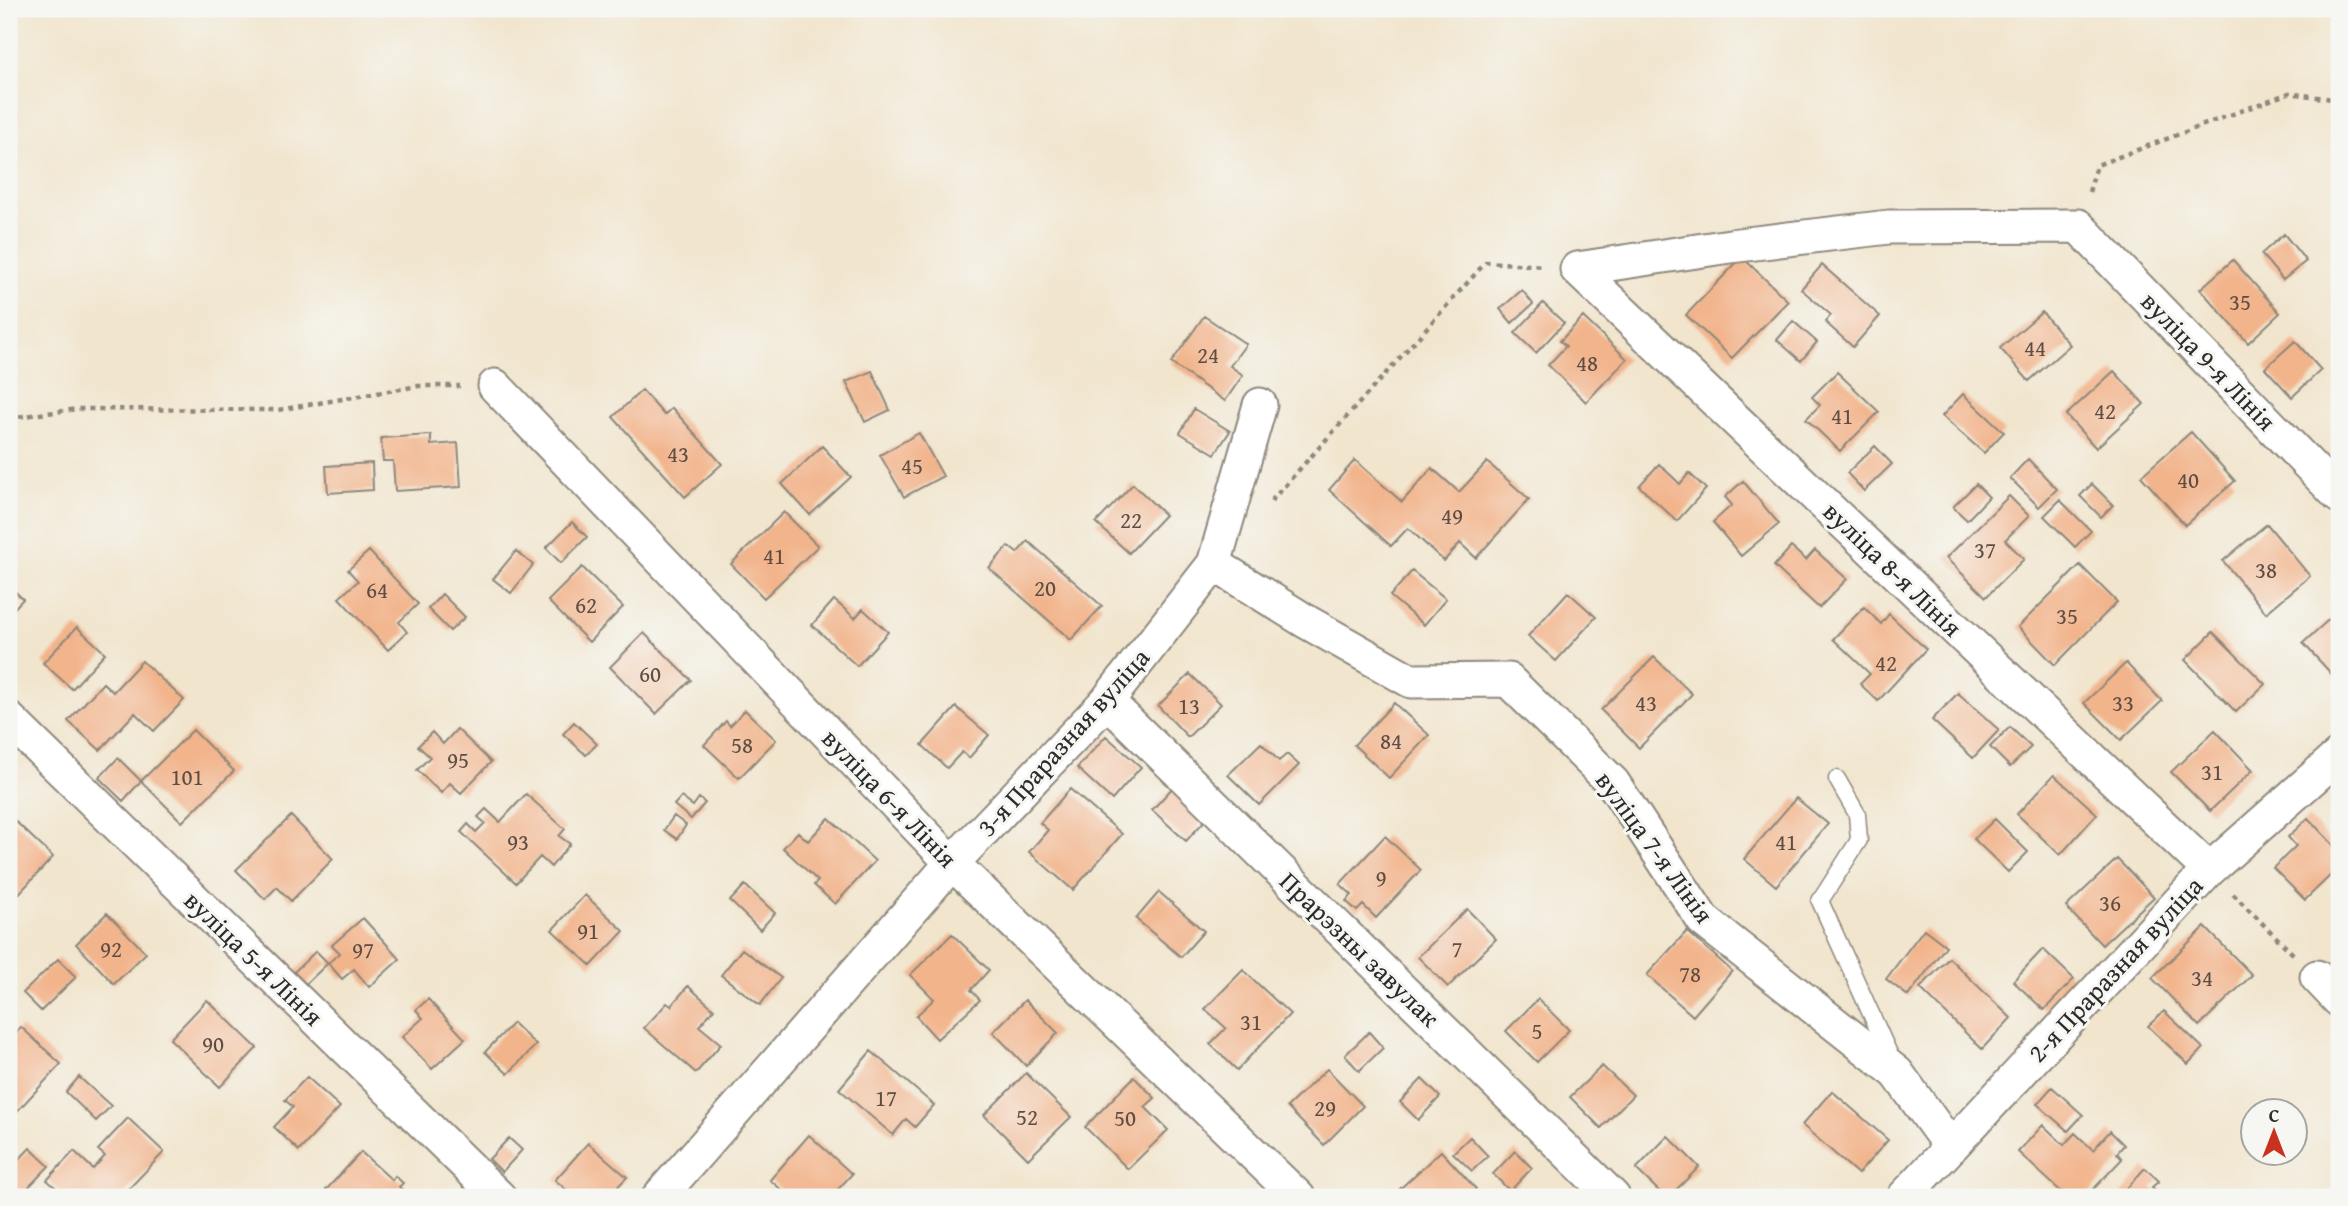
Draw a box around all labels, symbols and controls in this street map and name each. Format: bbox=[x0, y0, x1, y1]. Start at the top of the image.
street label: вуліца 9-я Лінія bbox=[2132, 283, 2286, 439]
house number: 35 bbox=[2229, 285, 2251, 318]
house number: 44 bbox=[2024, 331, 2046, 364]
house number: 24 bbox=[1197, 338, 1219, 371]
house number: 48 bbox=[1576, 346, 1598, 379]
house number: 42 bbox=[2094, 394, 2116, 427]
house number: 41 bbox=[1831, 399, 1853, 432]
house number: 43 bbox=[667, 437, 689, 470]
house number: 45 bbox=[901, 449, 923, 482]
house number: 40 bbox=[2177, 463, 2199, 496]
street label: вуліца 8-я Лінія bbox=[1815, 492, 1971, 646]
house number: 49 bbox=[1441, 499, 1463, 532]
house number: 22 bbox=[1120, 503, 1142, 536]
house number: 37 bbox=[1974, 533, 1996, 566]
house number: 41 bbox=[763, 539, 785, 572]
house number: 38 bbox=[2255, 553, 2277, 586]
house number: 20 bbox=[1034, 571, 1056, 604]
house number: 64 bbox=[366, 573, 388, 606]
house number: 62 bbox=[575, 588, 597, 621]
house number: 35 bbox=[2056, 599, 2078, 632]
street label: 3-я Праразная вуліца bbox=[967, 638, 1159, 845]
house number: 42 bbox=[1875, 646, 1897, 679]
house number: 60 bbox=[639, 657, 661, 690]
house number: 43 bbox=[1635, 686, 1657, 719]
house number: 33 bbox=[2112, 686, 2134, 719]
house number: 13 bbox=[1178, 689, 1200, 722]
street label: вуліца 6-я Лінія bbox=[813, 720, 967, 876]
house number: 84 bbox=[1380, 724, 1402, 757]
house number: 58 bbox=[731, 728, 753, 761]
house number: 95 bbox=[447, 743, 469, 776]
house number: 31 bbox=[2201, 755, 2223, 788]
house number: 101 bbox=[170, 760, 204, 793]
street label: вуліца 7-я Лінія bbox=[1586, 763, 1724, 931]
house number: 93 bbox=[507, 825, 529, 858]
house number: 41 bbox=[1775, 825, 1797, 858]
house number: 9 bbox=[1375, 861, 1387, 894]
street label: Прарэзны завулак bbox=[1271, 862, 1449, 1036]
street label: 2-я Праразная вуліца bbox=[2018, 867, 2212, 1071]
street label: вуліца 5-я Лінія bbox=[176, 881, 332, 1035]
house number: 36 bbox=[2099, 886, 2121, 919]
house number: 91 bbox=[577, 914, 599, 947]
house number: 92 bbox=[100, 932, 122, 965]
house number: 7 bbox=[1451, 932, 1463, 965]
house number: 97 bbox=[352, 933, 374, 966]
house number: 78 bbox=[1679, 957, 1701, 990]
house number: 34 bbox=[2191, 961, 2213, 994]
house number: 31 bbox=[1240, 1005, 1262, 1038]
house number: 5 bbox=[1531, 1014, 1543, 1047]
house number: 90 bbox=[202, 1027, 224, 1060]
house number: 17 bbox=[875, 1081, 897, 1114]
house number: 29 bbox=[1314, 1091, 1336, 1124]
north arrow bbox=[2240, 1098, 2310, 1168]
house number: 52 bbox=[1016, 1100, 1038, 1133]
house number: 50 bbox=[1114, 1101, 1136, 1134]
text: С bbox=[2269, 1101, 2280, 1129]

